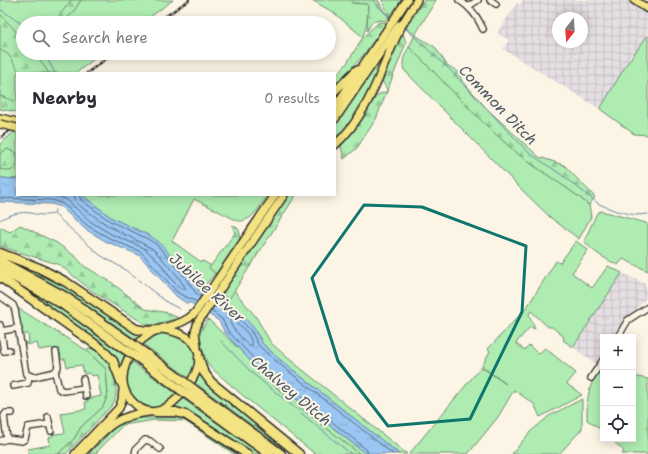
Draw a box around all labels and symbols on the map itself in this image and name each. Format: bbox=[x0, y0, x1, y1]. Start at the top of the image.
north arrow bbox=[552, 12, 588, 48]
water label: Common Ditch bbox=[454, 60, 542, 150]
water label: Jubilee River bbox=[165, 249, 250, 328]
water label: Chalvey Ditch bbox=[246, 351, 336, 431]

